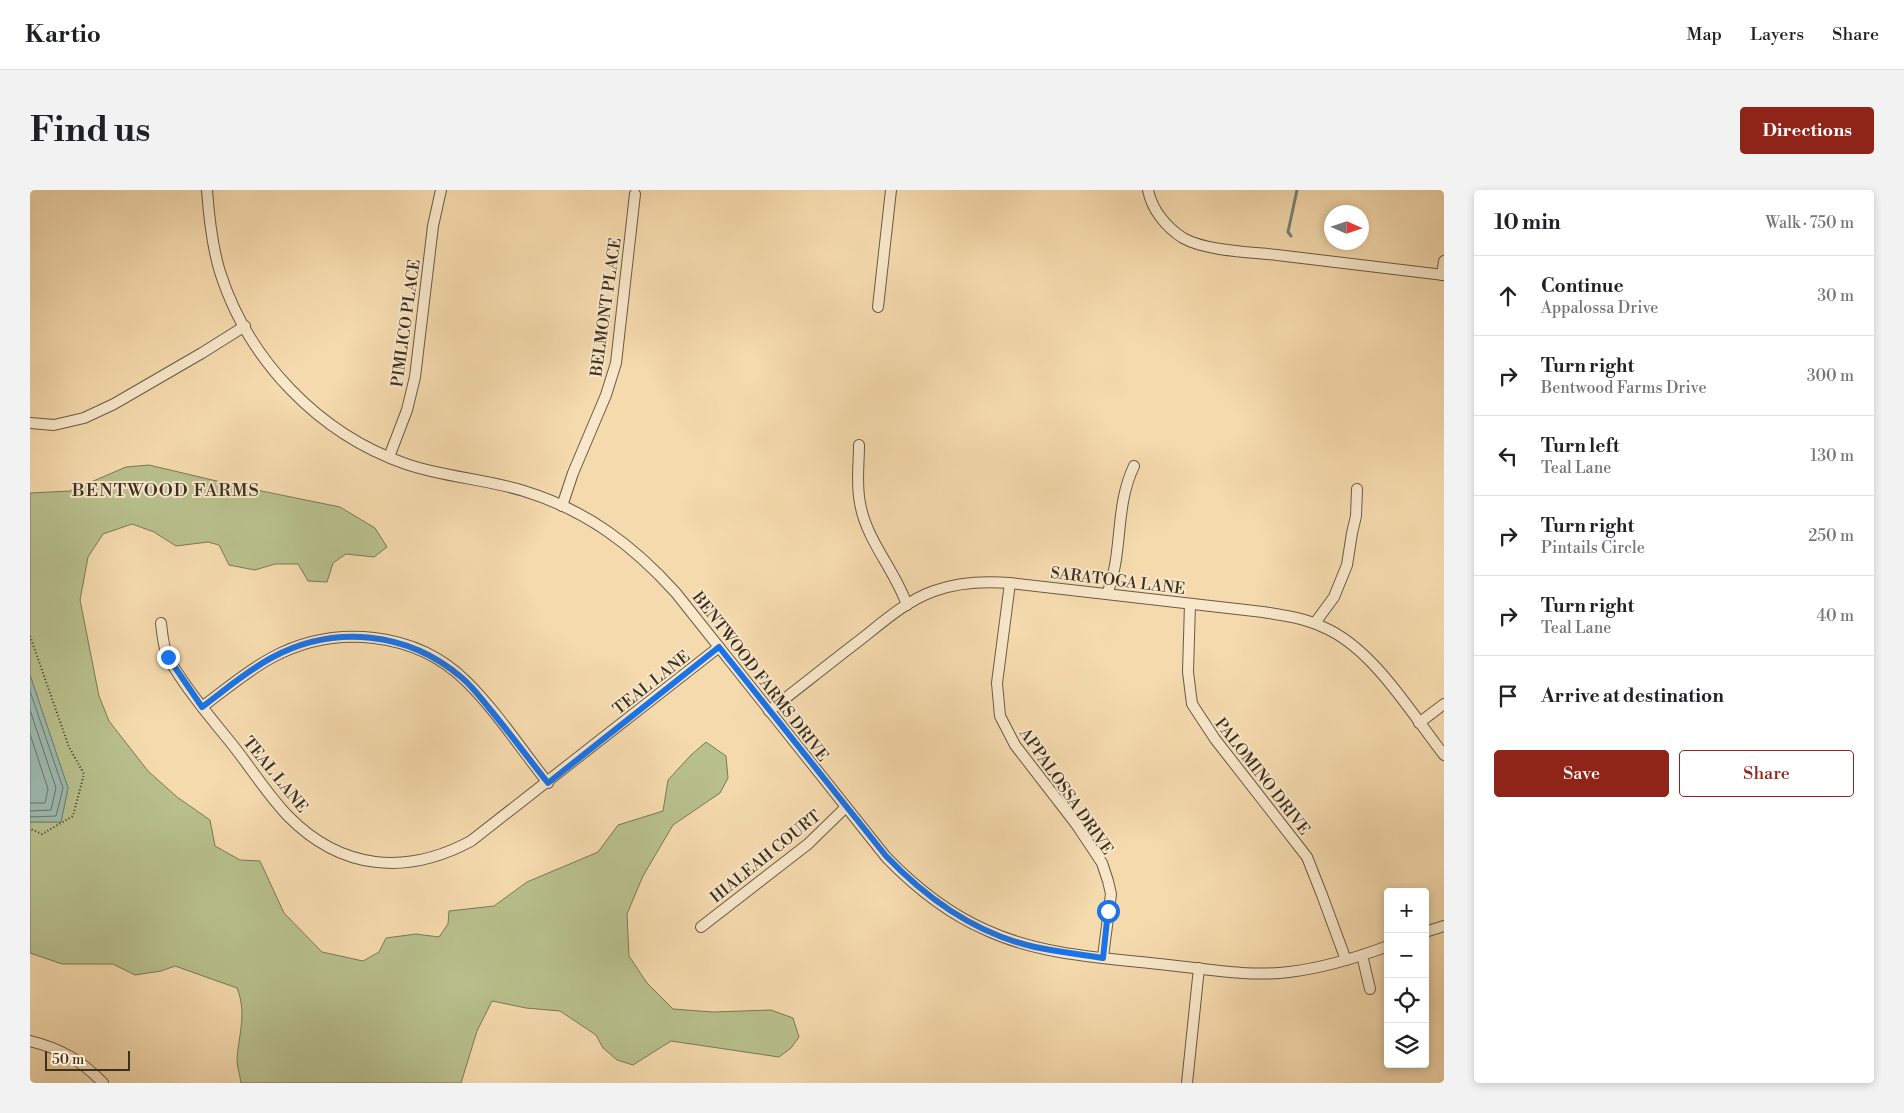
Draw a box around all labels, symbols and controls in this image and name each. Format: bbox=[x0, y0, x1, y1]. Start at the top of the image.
text: Kartio bbox=[25, 20, 101, 50]
text: Map bbox=[1687, 23, 1722, 46]
text: Layers bbox=[1750, 23, 1804, 46]
text: Share bbox=[1832, 23, 1879, 46]
button: Directions bbox=[1740, 107, 1874, 154]
text: Find us bbox=[30, 109, 150, 152]
north arrow bbox=[1324, 205, 1369, 250]
text: 10 min bbox=[1494, 210, 1561, 236]
text: Walk · 750 m bbox=[1766, 213, 1854, 233]
street label: BELMONT PLACE bbox=[586, 236, 626, 379]
street label: PIMLICO PLACE bbox=[387, 258, 425, 388]
text: Continue bbox=[1541, 274, 1624, 298]
icon: ahead bbox=[1494, 282, 1522, 310]
text: 30 m bbox=[1817, 286, 1854, 306]
text: Appalossa Drive bbox=[1541, 298, 1658, 318]
text: Turn right bbox=[1541, 354, 1634, 378]
icon: right bbox=[1494, 362, 1522, 390]
text: 300 m bbox=[1807, 366, 1854, 386]
text: Bentwood Farms Drive bbox=[1541, 378, 1707, 398]
text: Turn left bbox=[1541, 434, 1620, 458]
icon: left bbox=[1494, 442, 1522, 470]
text: 130 m bbox=[1810, 446, 1854, 466]
text: Teal Lane bbox=[1541, 458, 1611, 478]
district label: BENTWOOD FARMS bbox=[71, 479, 260, 502]
text: Turn right bbox=[1541, 514, 1634, 538]
icon: right bbox=[1494, 522, 1522, 550]
text: 250 m bbox=[1808, 526, 1854, 546]
text: Pintails Circle bbox=[1541, 538, 1645, 558]
street label: SARATOGA LANE bbox=[1049, 563, 1186, 599]
street label: BENTWOOD FARMS DRIVE bbox=[687, 587, 833, 765]
text: Turn right bbox=[1541, 594, 1634, 618]
icon: right bbox=[1494, 602, 1522, 630]
text: 40 m bbox=[1817, 606, 1854, 626]
text: Teal Lane bbox=[1541, 618, 1611, 638]
route end bbox=[157, 646, 180, 669]
street label: TEAL LANE bbox=[609, 646, 694, 719]
icon: arrive bbox=[1494, 682, 1522, 710]
text: Arrive at destination bbox=[1541, 684, 1724, 708]
street label: PALOMINO DRIVE bbox=[1210, 714, 1314, 839]
street label: APPALOSSA DRIVE bbox=[1014, 724, 1117, 859]
street label: TEAL LANE bbox=[238, 732, 312, 817]
button: Save bbox=[1494, 750, 1669, 797]
button: Share bbox=[1679, 750, 1854, 797]
street label: HIALEAH COURT bbox=[706, 806, 825, 907]
map controls bbox=[1384, 888, 1429, 1068]
button: + bbox=[1384, 888, 1429, 933]
route start bbox=[1097, 900, 1120, 923]
button: − bbox=[1384, 933, 1429, 978]
button: locate bbox=[1384, 978, 1429, 1023]
button: layers bbox=[1384, 1023, 1429, 1068]
scale bar bbox=[45, 1048, 130, 1071]
text: 50 m bbox=[52, 1051, 84, 1069]

